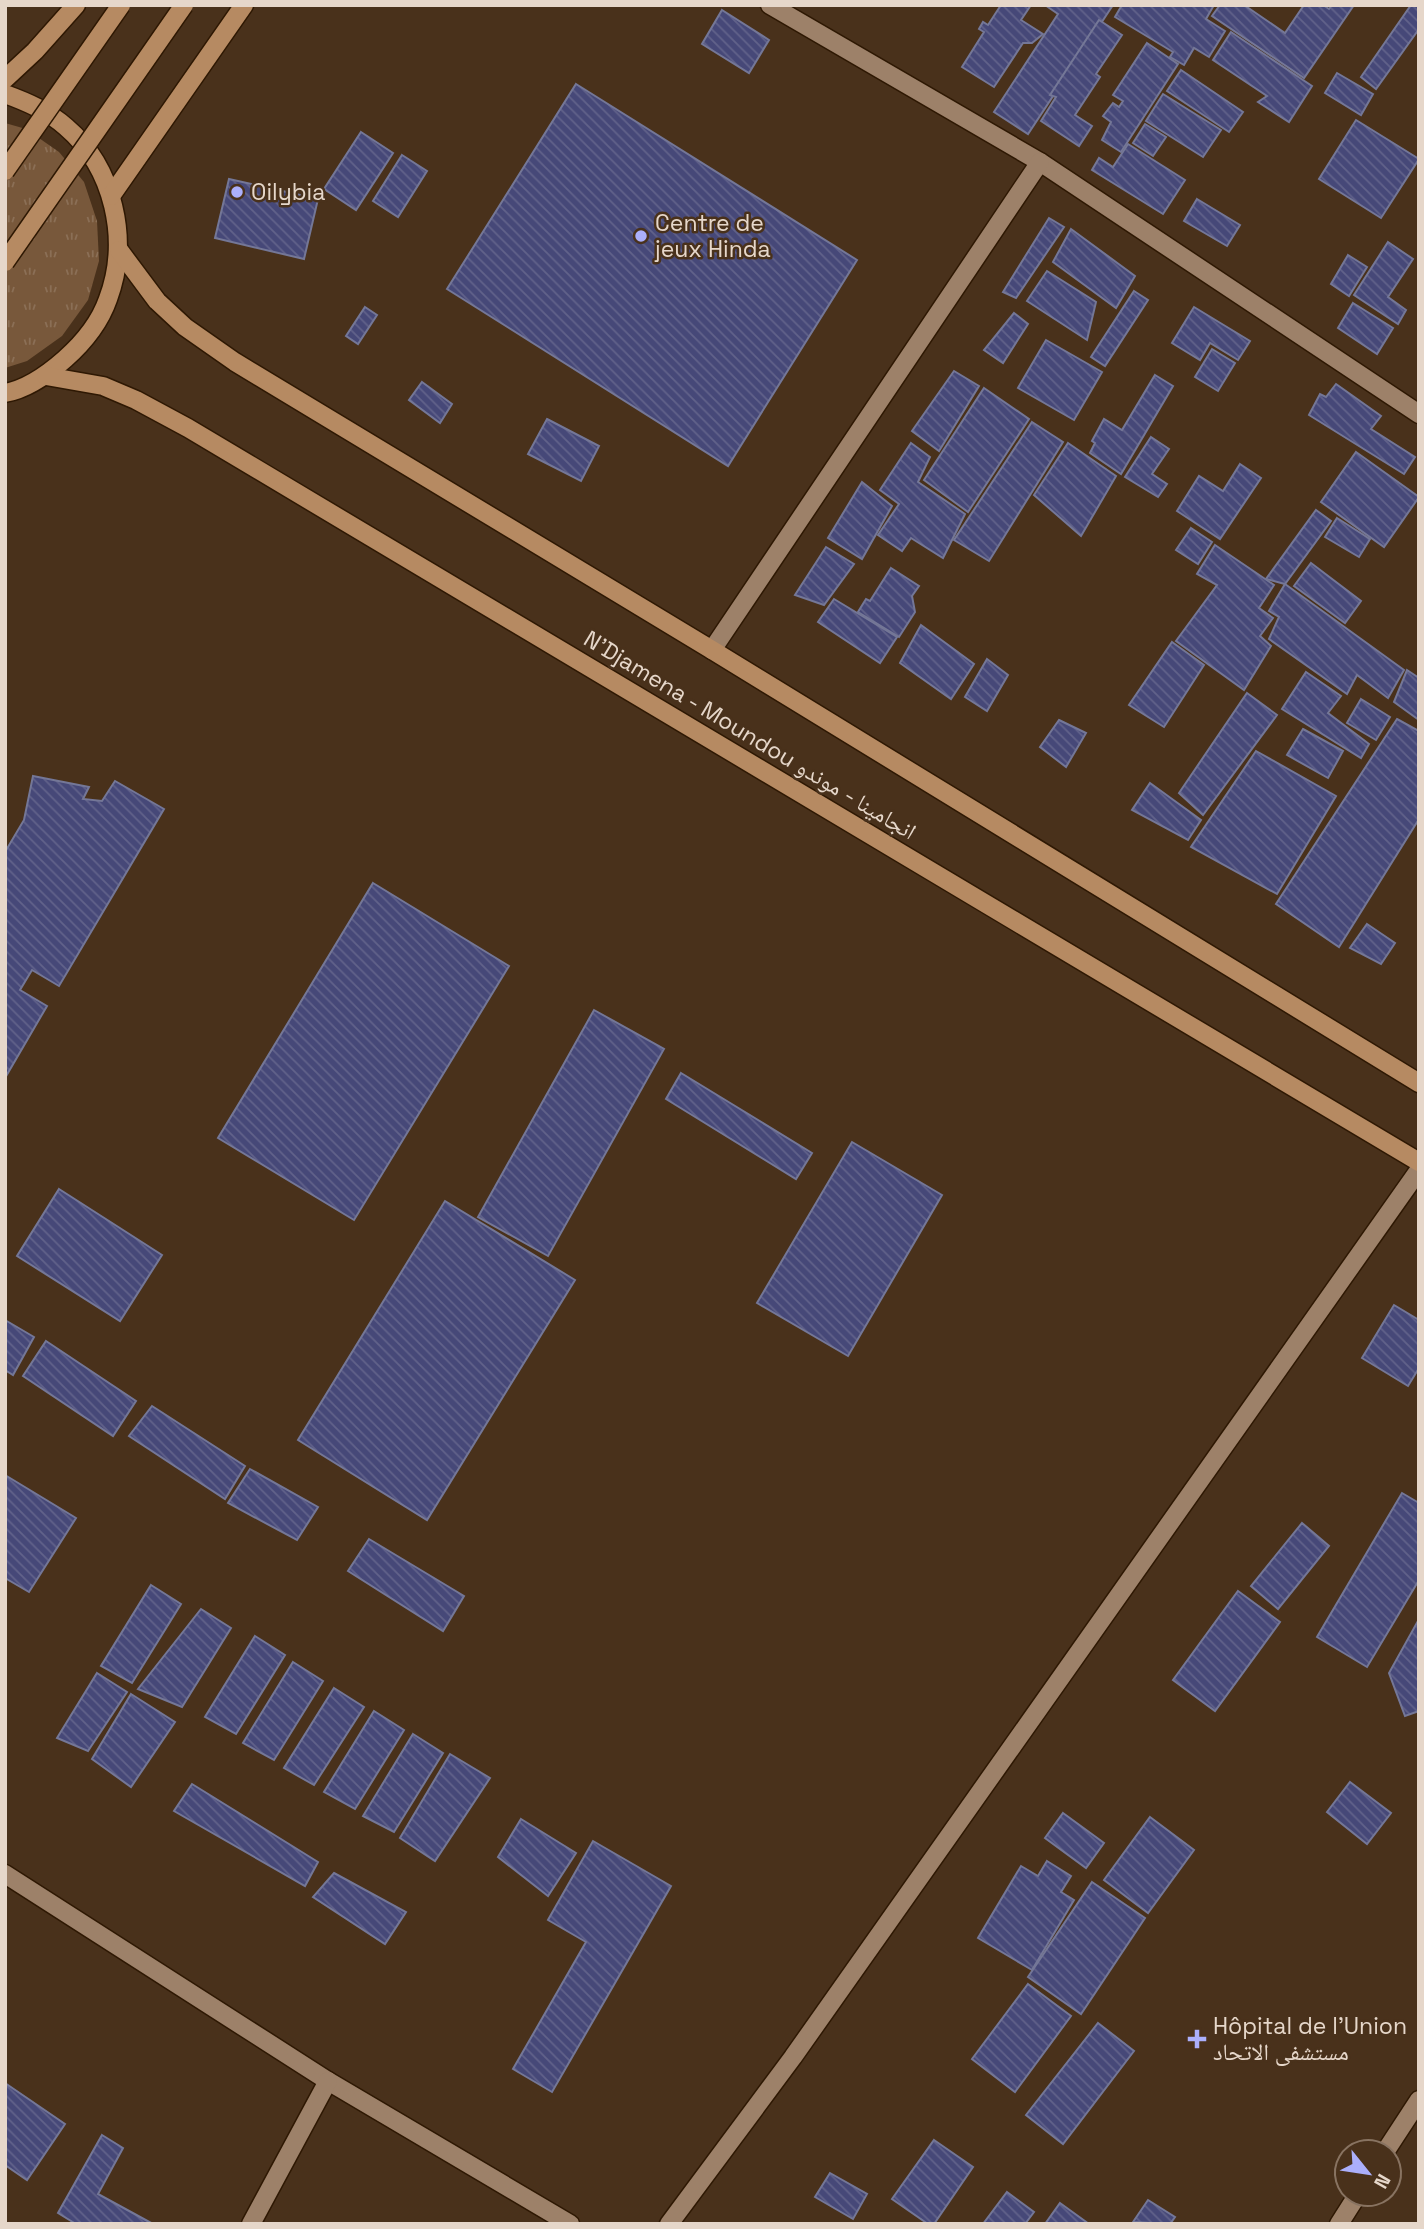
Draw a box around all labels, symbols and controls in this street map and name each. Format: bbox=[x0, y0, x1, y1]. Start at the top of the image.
place label: Oilybia bbox=[251, 177, 325, 207]
marker: Oilybia bbox=[229, 184, 245, 200]
place label: Centre de jeux Hinda bbox=[654, 208, 771, 264]
marker: Centre de jeux Hinda bbox=[633, 228, 649, 244]
street label: N'Djamena - Moundou انجامينا - موندو bbox=[578, 624, 922, 846]
place label: Hôpital de l'Union مستشفى الاتحاد bbox=[1213, 2011, 1407, 2067]
marker: Hôpital de l'Union مستشفى الاتحاد bbox=[1187, 2029, 1207, 2049]
north arrow bbox=[1333, 2138, 1403, 2208]
text: N bbox=[1368, 2169, 1396, 2193]

